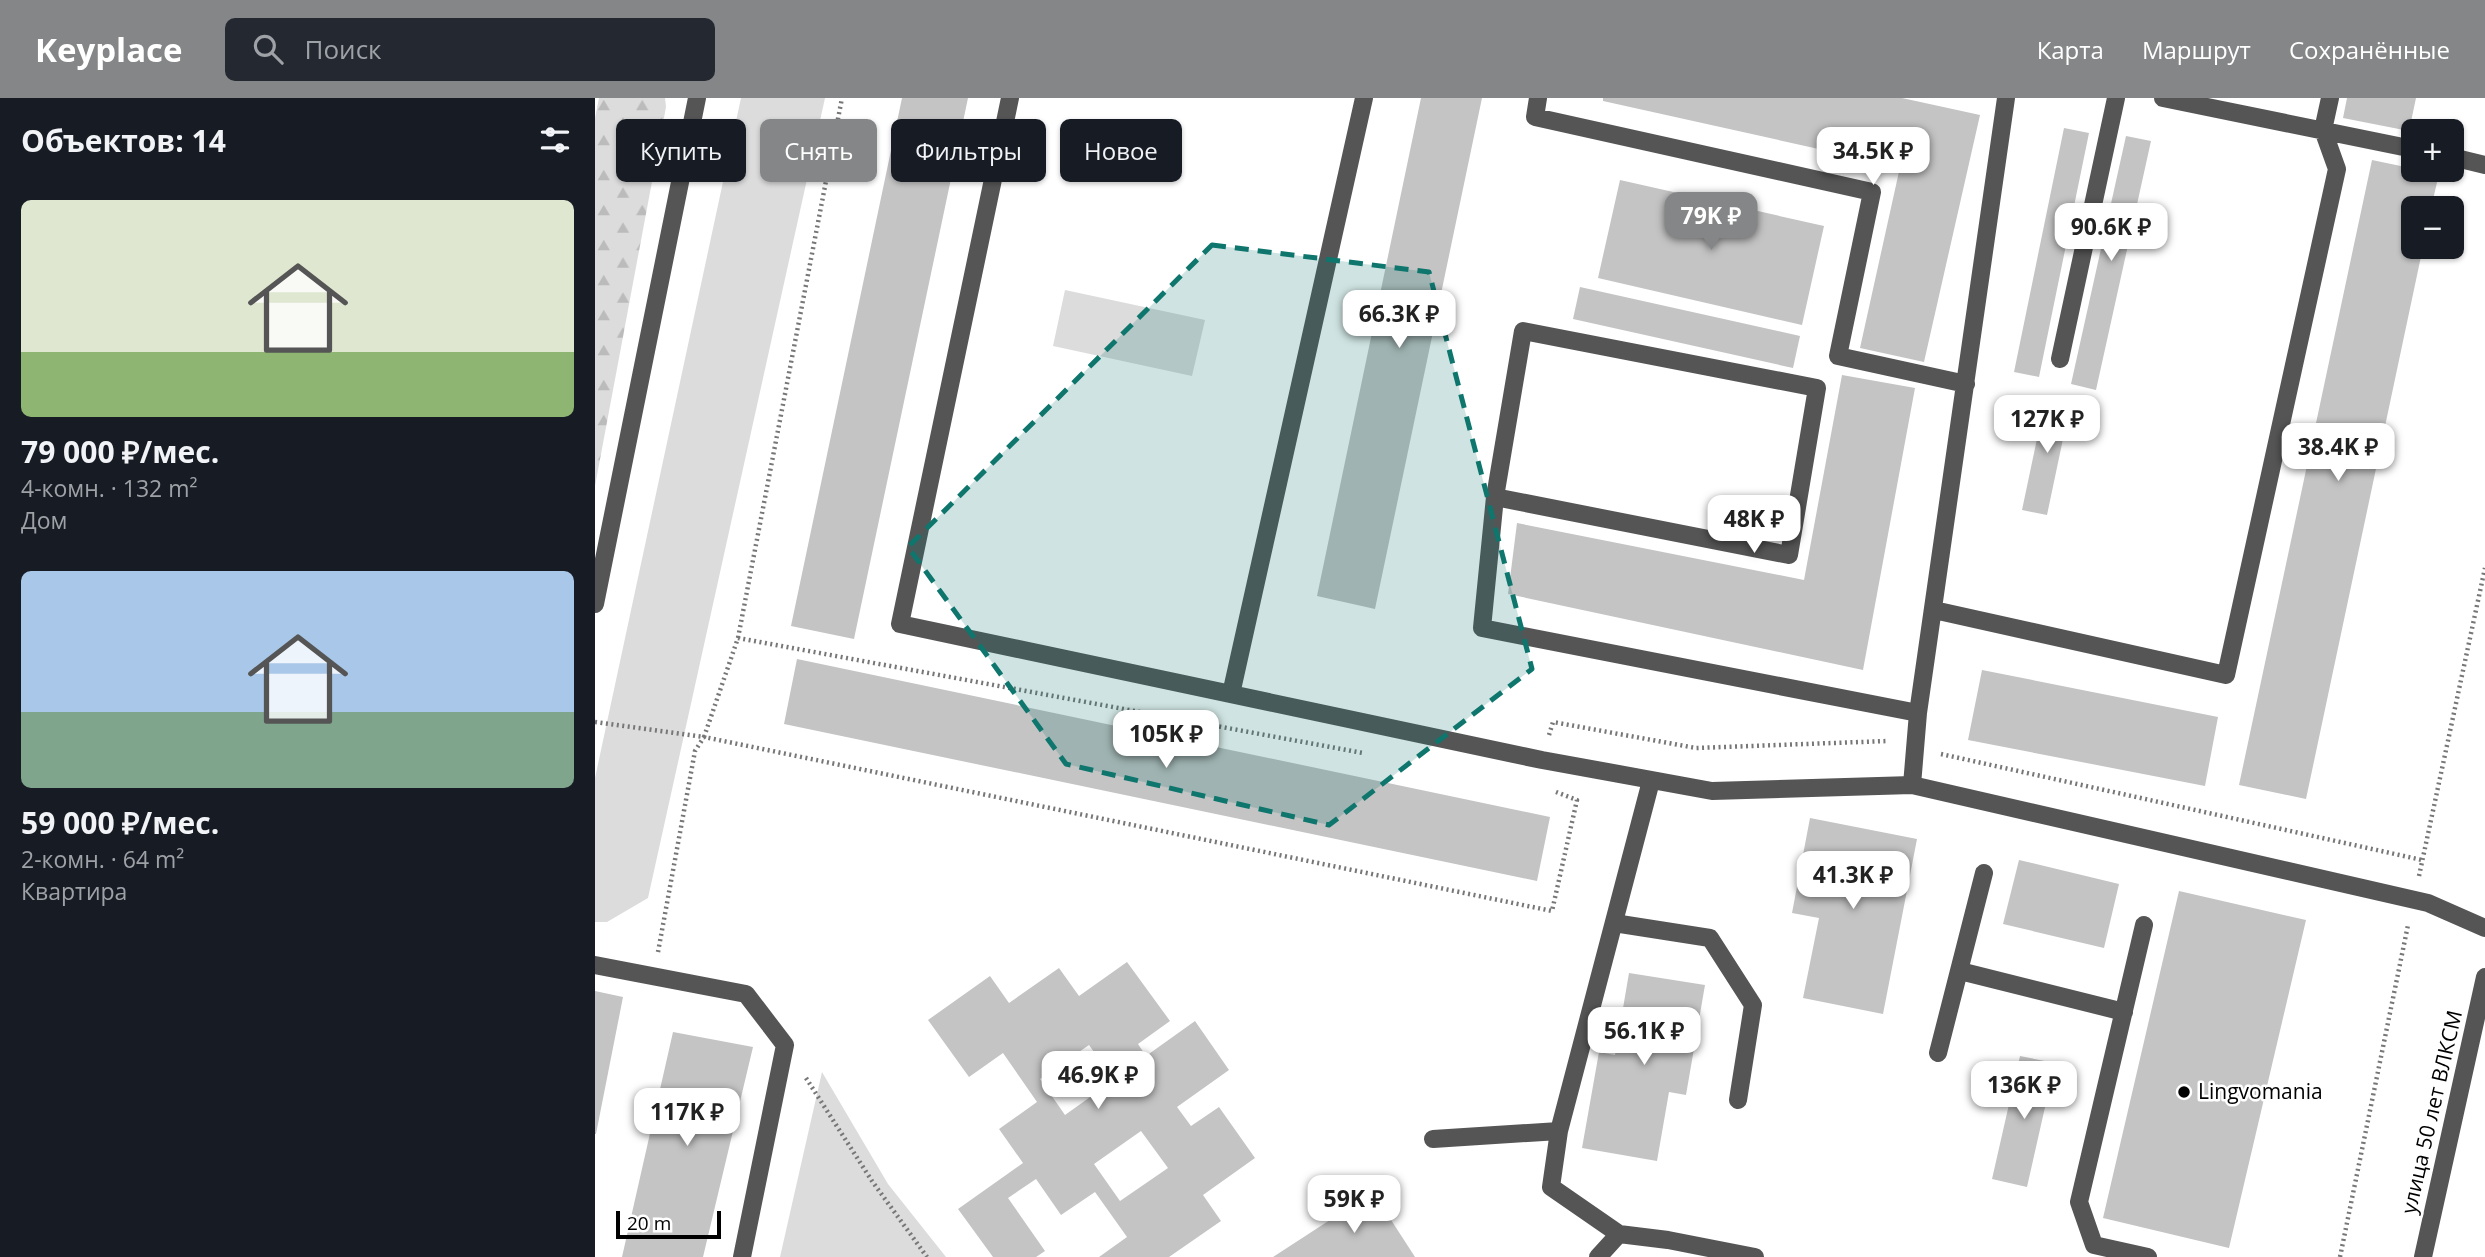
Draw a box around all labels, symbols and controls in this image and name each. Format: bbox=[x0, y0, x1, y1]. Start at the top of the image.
search box bbox=[225, 18, 715, 81]
text: Keyplace bbox=[35, 27, 183, 72]
icon: search bbox=[249, 30, 287, 68]
text: Поиск bbox=[305, 31, 382, 67]
text: Карта bbox=[2037, 33, 2104, 66]
text: Маршрут bbox=[2142, 33, 2251, 66]
text: Сохранённые bbox=[2289, 33, 2450, 66]
chip: Купить bbox=[616, 119, 746, 182]
chip: Снять bbox=[760, 119, 877, 182]
chip: Фильтры bbox=[891, 119, 1046, 182]
chip: Новое bbox=[1060, 119, 1182, 182]
map controls bbox=[2401, 119, 2464, 259]
button: + bbox=[2401, 119, 2464, 182]
text: Объектов: 14 bbox=[21, 120, 226, 161]
icon: filters bbox=[536, 121, 574, 159]
pin: 34.5K ₽ bbox=[1808, 127, 1938, 187]
text: 34.5K ₽ bbox=[1833, 134, 1913, 166]
pin: 79K ₽ bbox=[1662, 192, 1760, 252]
button: − bbox=[2401, 196, 2464, 259]
text: 79K ₽ bbox=[1681, 199, 1741, 231]
pin: 90.6K ₽ bbox=[2046, 204, 2176, 263]
text: 90.6K ₽ bbox=[2071, 210, 2151, 242]
icon: home bbox=[235, 245, 361, 371]
pin: 66.3K ₽ bbox=[1334, 290, 1464, 350]
text: 66.3K ₽ bbox=[1359, 297, 1439, 329]
pin: 127K ₽ bbox=[1990, 396, 2104, 455]
text: 127K ₽ bbox=[2010, 402, 2084, 434]
pin: 38.4K ₽ bbox=[2273, 424, 2403, 483]
text: 38.4K ₽ bbox=[2298, 430, 2378, 462]
text: 79 000 ₽/мес. bbox=[21, 431, 219, 472]
text: 4-комн. · 132 m² bbox=[21, 472, 197, 504]
pin: 48K ₽ bbox=[1705, 496, 1803, 555]
text: 48K ₽ bbox=[1724, 502, 1784, 534]
text: Дом bbox=[21, 504, 67, 536]
icon: home bbox=[235, 616, 361, 742]
pin: 105K ₽ bbox=[1109, 710, 1223, 770]
text: 105K ₽ bbox=[1129, 717, 1203, 749]
text: 59 000 ₽/мес. bbox=[21, 802, 219, 843]
text: 2-комн. · 64 m² bbox=[21, 843, 184, 875]
pin: 41.3K ₽ bbox=[1788, 852, 1918, 911]
text: 41.3K ₽ bbox=[1813, 858, 1893, 890]
text: Квартира bbox=[21, 875, 127, 907]
pin: 56.1K ₽ bbox=[1579, 1007, 1709, 1067]
street label: улица 50 лет ВЛКСМ bbox=[2394, 1007, 2468, 1216]
text: 56.1K ₽ bbox=[1604, 1014, 1684, 1046]
pin: 46.9K ₽ bbox=[1033, 1052, 1163, 1111]
text: 46.9K ₽ bbox=[1058, 1058, 1138, 1090]
pin: 136K ₽ bbox=[1967, 1062, 2081, 1121]
text: 136K ₽ bbox=[1987, 1068, 2061, 1100]
place label: Lingvomania bbox=[2198, 1077, 2323, 1105]
marker: Lingvomania bbox=[2176, 1084, 2192, 1100]
pin: 117K ₽ bbox=[630, 1088, 744, 1148]
text: 117K ₽ bbox=[650, 1095, 724, 1127]
pin: 59K ₽ bbox=[1305, 1176, 1403, 1235]
text: 59K ₽ bbox=[1324, 1182, 1384, 1214]
scale bar bbox=[616, 1208, 721, 1240]
text: 20 m bbox=[627, 1210, 671, 1236]

